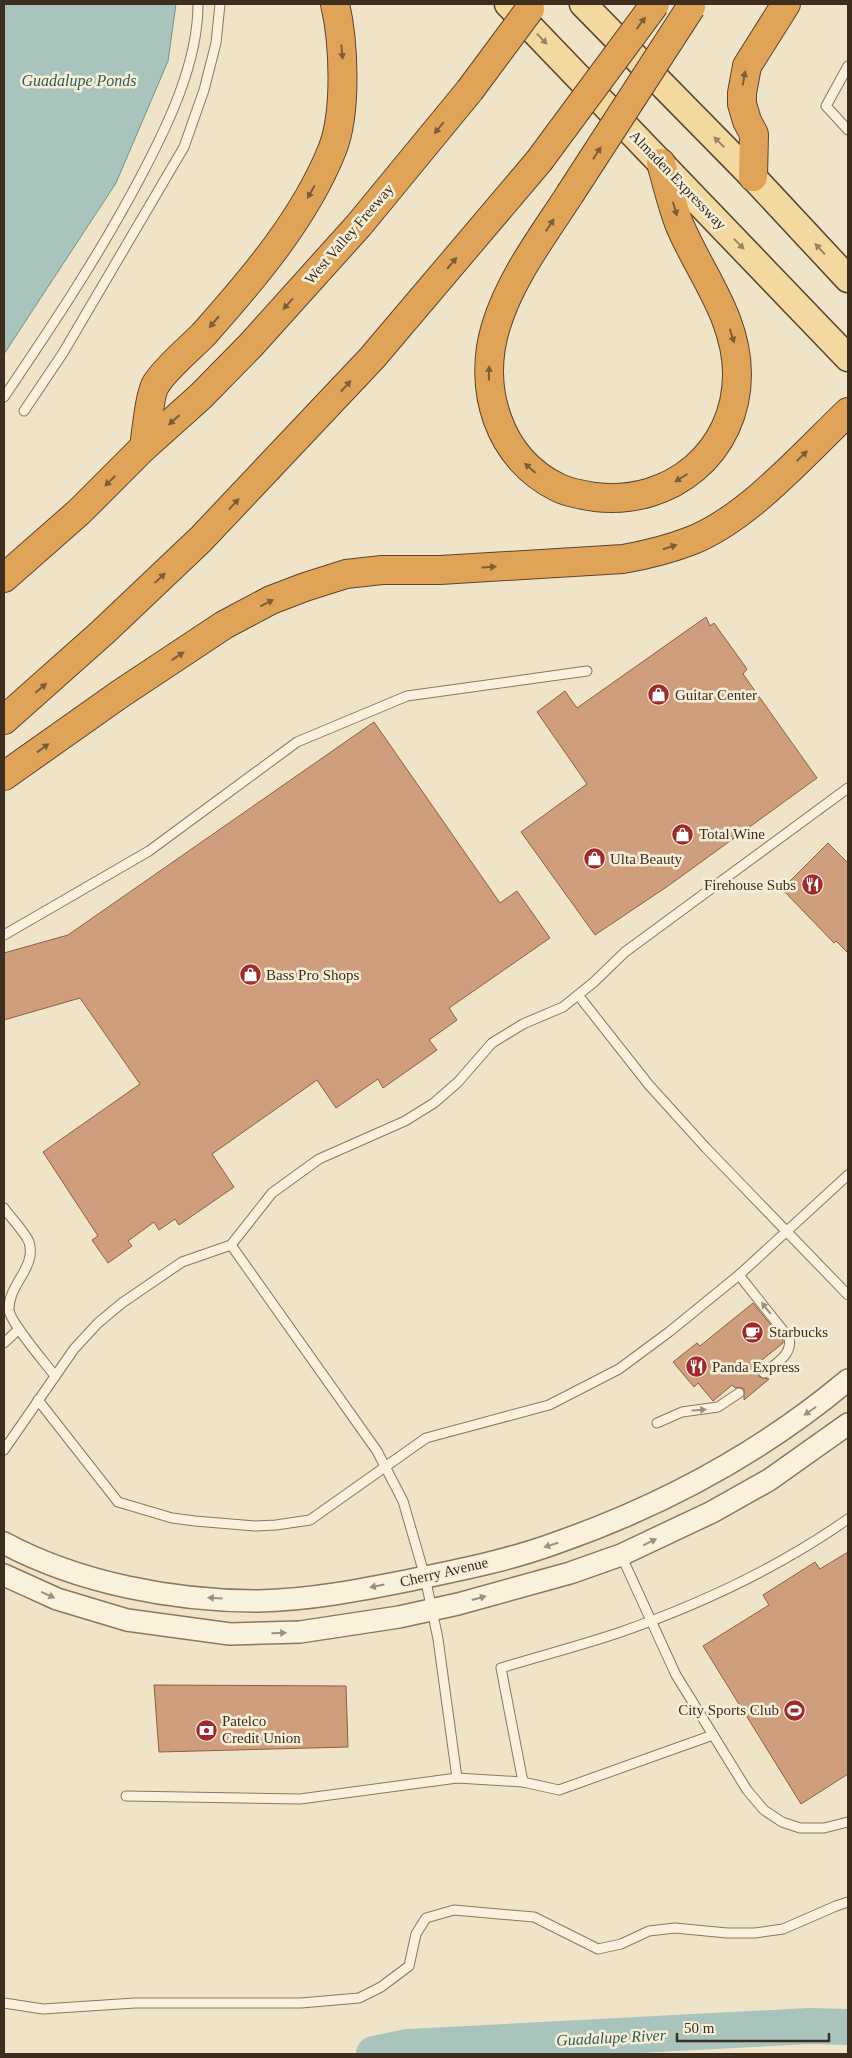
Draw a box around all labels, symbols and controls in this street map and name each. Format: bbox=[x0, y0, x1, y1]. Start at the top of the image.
one-way arrow bbox=[636, 16, 646, 30]
one-way arrow bbox=[536, 33, 548, 45]
one-way arrow bbox=[338, 44, 346, 60]
one-way arrow bbox=[741, 70, 749, 86]
water label: Guadalupe Ponds bbox=[21, 72, 137, 90]
one-way arrow bbox=[434, 121, 445, 134]
street label: Almaden Expressway bbox=[627, 127, 730, 233]
one-way arrow bbox=[713, 137, 725, 149]
one-way arrow bbox=[592, 146, 601, 160]
street label: West Valley Freeway bbox=[301, 181, 397, 287]
one-way arrow bbox=[307, 185, 315, 199]
one-way arrow bbox=[671, 202, 679, 217]
one-way arrow bbox=[545, 219, 555, 232]
one-way arrow bbox=[733, 237, 745, 249]
one-way arrow bbox=[814, 243, 826, 255]
one-way arrow bbox=[447, 257, 458, 270]
one-way arrow bbox=[282, 298, 293, 311]
one-way arrow bbox=[208, 315, 219, 328]
one-way arrow bbox=[729, 329, 737, 344]
one-way arrow bbox=[486, 365, 494, 381]
one-way arrow bbox=[340, 380, 352, 392]
one-way arrow bbox=[168, 414, 180, 426]
one-way arrow bbox=[796, 450, 808, 462]
one-way arrow bbox=[524, 462, 537, 473]
one-way arrow bbox=[674, 473, 687, 483]
one-way arrow bbox=[104, 475, 116, 487]
one-way arrow bbox=[228, 498, 240, 510]
one-way arrow bbox=[663, 543, 678, 551]
one-way arrow bbox=[481, 563, 497, 571]
one-way arrow bbox=[154, 572, 166, 584]
one-way arrow bbox=[260, 599, 274, 607]
one-way arrow bbox=[171, 651, 184, 661]
one-way arrow bbox=[34, 683, 47, 694]
shop icon: Guitar Center bbox=[647, 683, 671, 707]
place label: Guitar Center bbox=[675, 687, 757, 703]
one-way arrow bbox=[36, 743, 50, 753]
shop icon: Total Wine bbox=[671, 822, 695, 846]
place label: Total Wine bbox=[699, 826, 765, 842]
shop icon: Ulta Beauty bbox=[582, 847, 606, 871]
place label: Ulta Beauty bbox=[610, 851, 683, 867]
restaurant icon: Firehouse Subs bbox=[800, 873, 824, 897]
place label: Firehouse Subs bbox=[704, 877, 796, 893]
shop icon: Bass Pro Shops bbox=[238, 963, 262, 987]
place label: Bass Pro Shops bbox=[266, 967, 360, 983]
one-way arrow bbox=[761, 1302, 772, 1315]
cafe icon: Starbucks bbox=[741, 1320, 765, 1344]
place label: Starbucks bbox=[769, 1324, 828, 1340]
restaurant icon: Panda Express bbox=[684, 1355, 708, 1379]
place label: Panda Express bbox=[712, 1359, 800, 1375]
one-way arrow bbox=[691, 1405, 707, 1413]
one-way arrow bbox=[803, 1406, 817, 1416]
one-way arrow bbox=[643, 1537, 657, 1545]
one-way arrow bbox=[544, 1541, 559, 1549]
street label: Cherry Avenue bbox=[398, 1554, 490, 1590]
one-way arrow bbox=[368, 1583, 384, 1591]
one-way arrow bbox=[41, 1591, 55, 1599]
one-way arrow bbox=[207, 1594, 223, 1602]
one-way arrow bbox=[472, 1594, 487, 1602]
one-way arrow bbox=[271, 1629, 287, 1637]
sports icon: City Sports Club bbox=[783, 1698, 807, 1722]
place label: City Sports Club bbox=[678, 1702, 779, 1718]
place label: Patelco Credit Union bbox=[222, 1713, 301, 1746]
bank icon: Patelco Credit Union bbox=[194, 1718, 218, 1742]
scale bar bbox=[677, 2010, 830, 2042]
text: 50 m bbox=[684, 2020, 715, 2036]
water label: Guadalupe River bbox=[556, 2026, 667, 2050]

